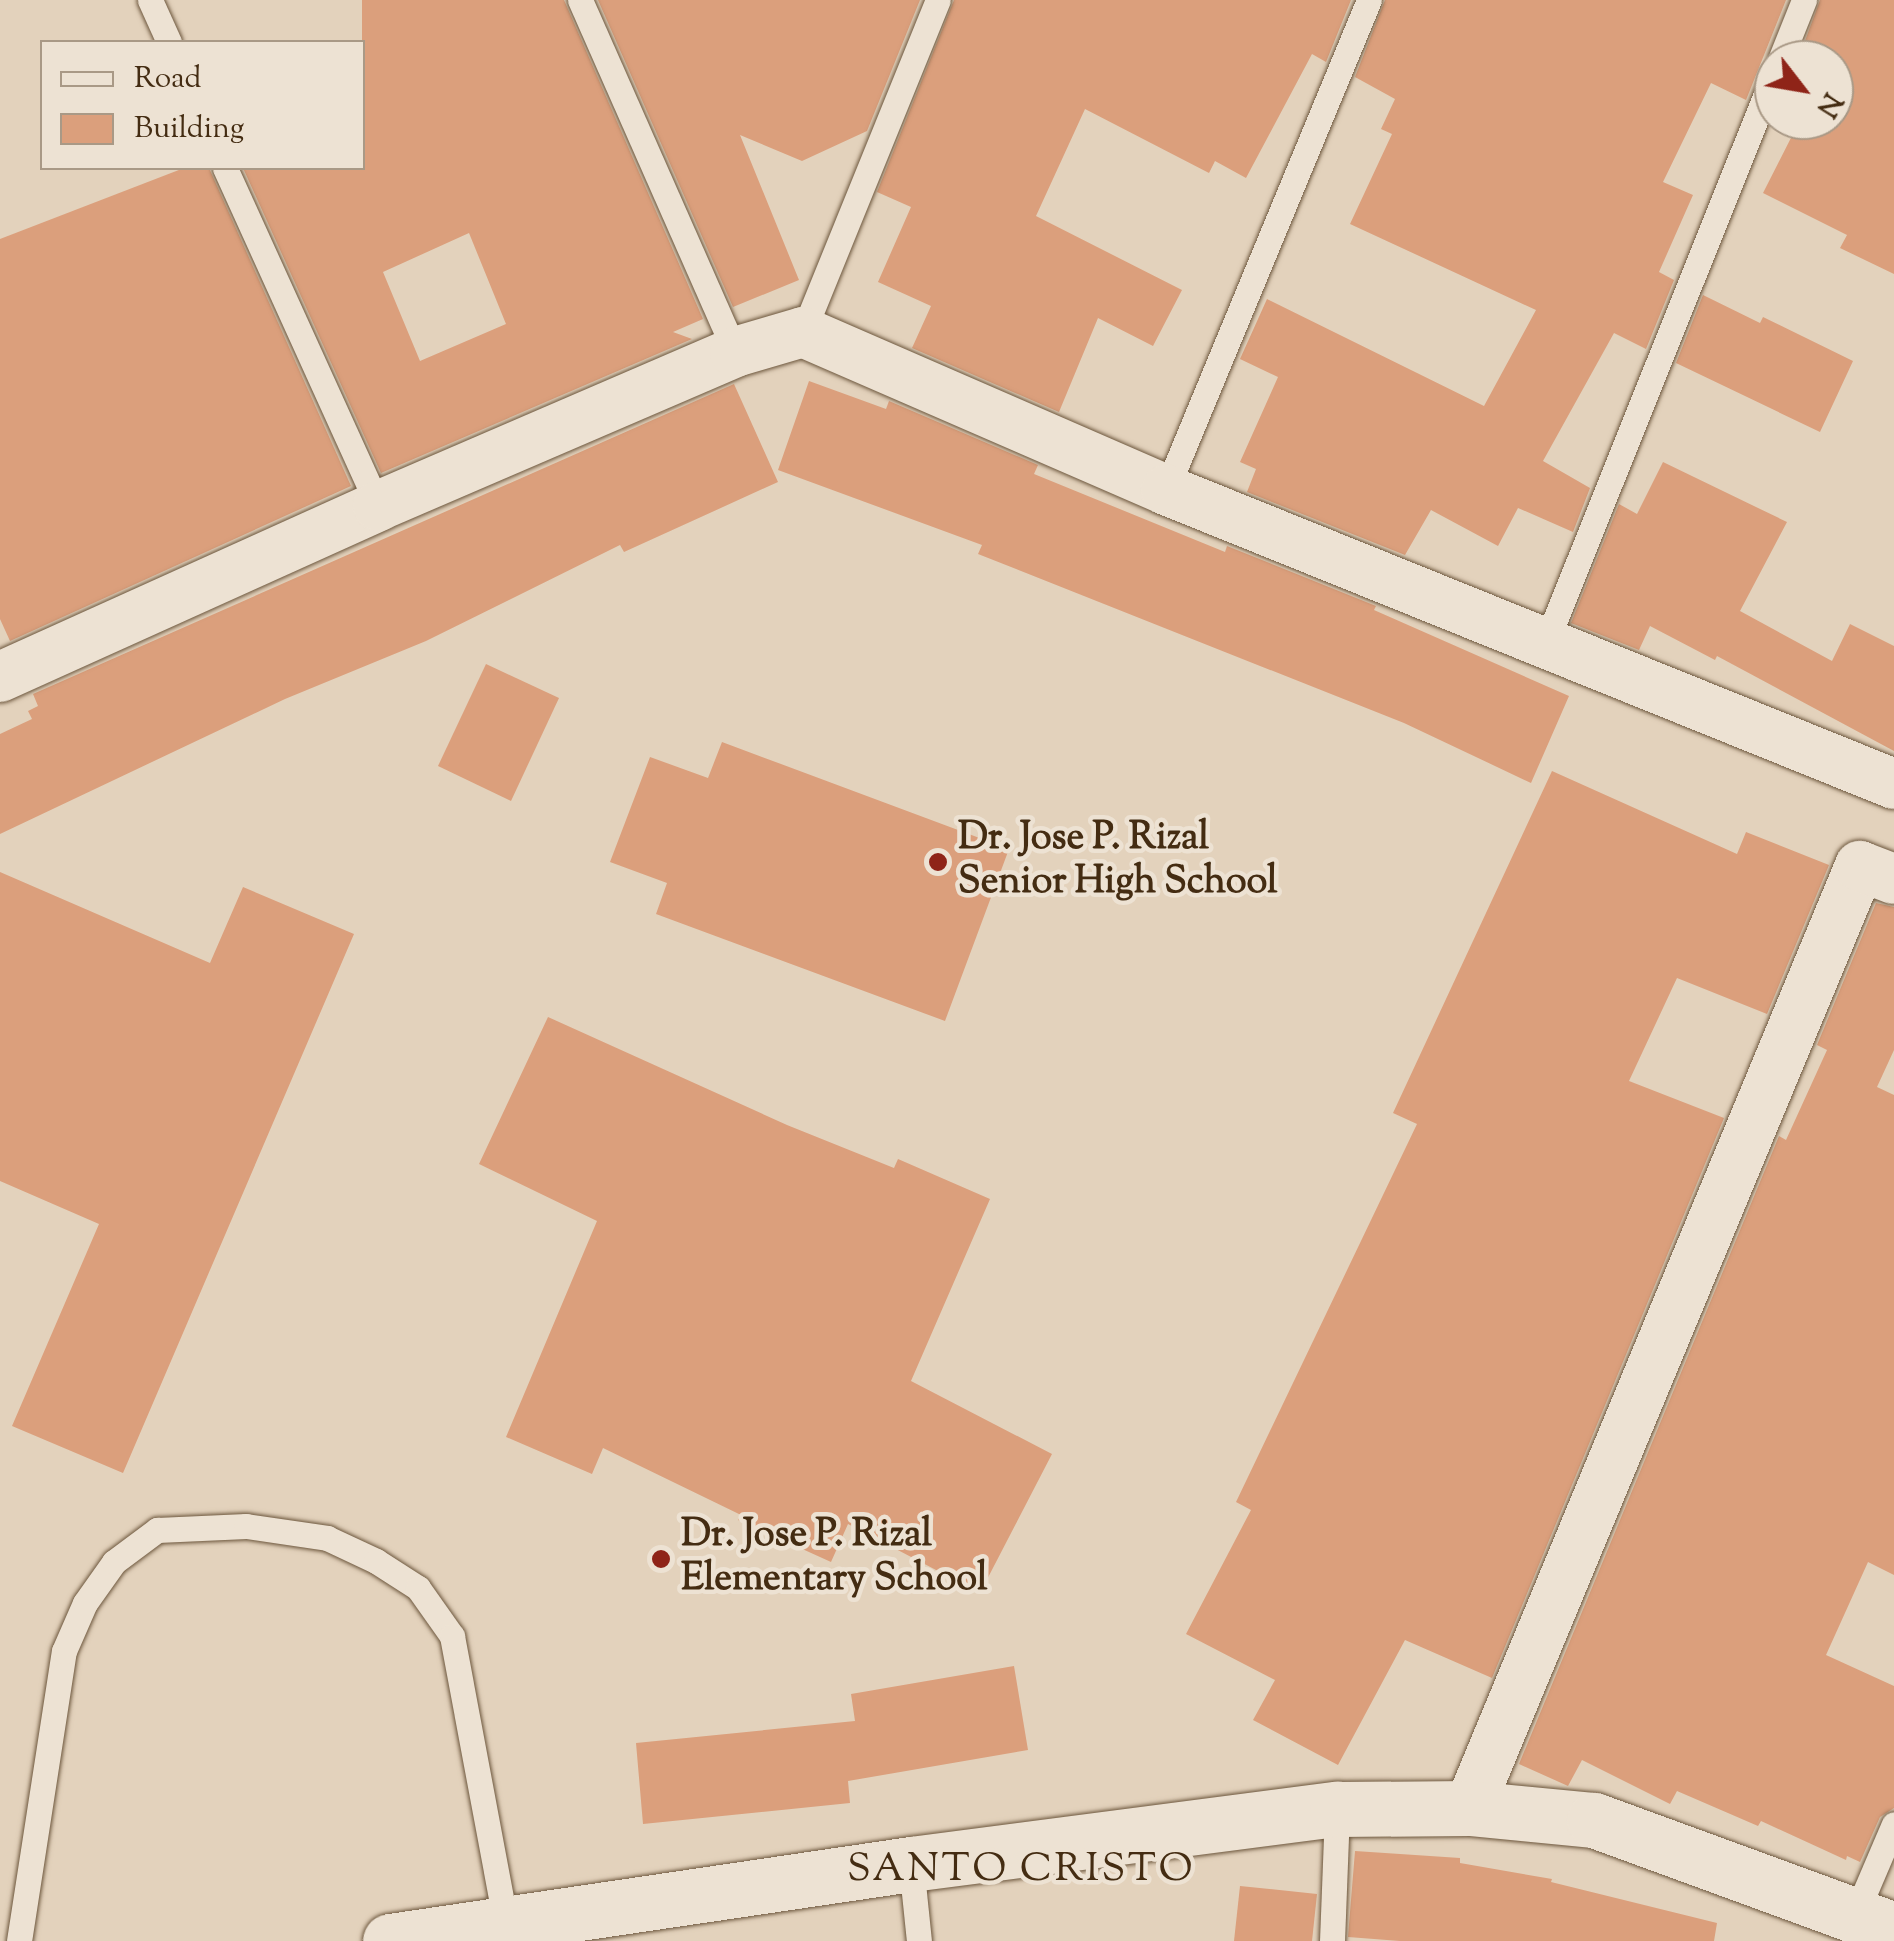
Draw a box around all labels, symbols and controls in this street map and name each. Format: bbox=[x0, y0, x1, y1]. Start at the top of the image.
legend bbox=[40, 40, 365, 170]
north arrow bbox=[1754, 40, 1854, 140]
text: Road bbox=[134, 58, 201, 101]
text: N bbox=[1805, 85, 1851, 124]
text: Building bbox=[134, 108, 244, 151]
place label: Dr. Jose P. Rizal Senior High School bbox=[958, 817, 1278, 906]
marker: Dr. Jose P. Rizal Senior High School bbox=[927, 851, 949, 873]
place label: Dr. Jose P. Rizal Elementary School bbox=[681, 1514, 988, 1604]
marker: Dr. Jose P. Rizal Elementary School bbox=[650, 1548, 672, 1570]
district label: SANTO CRISTO bbox=[847, 1847, 1195, 1895]

